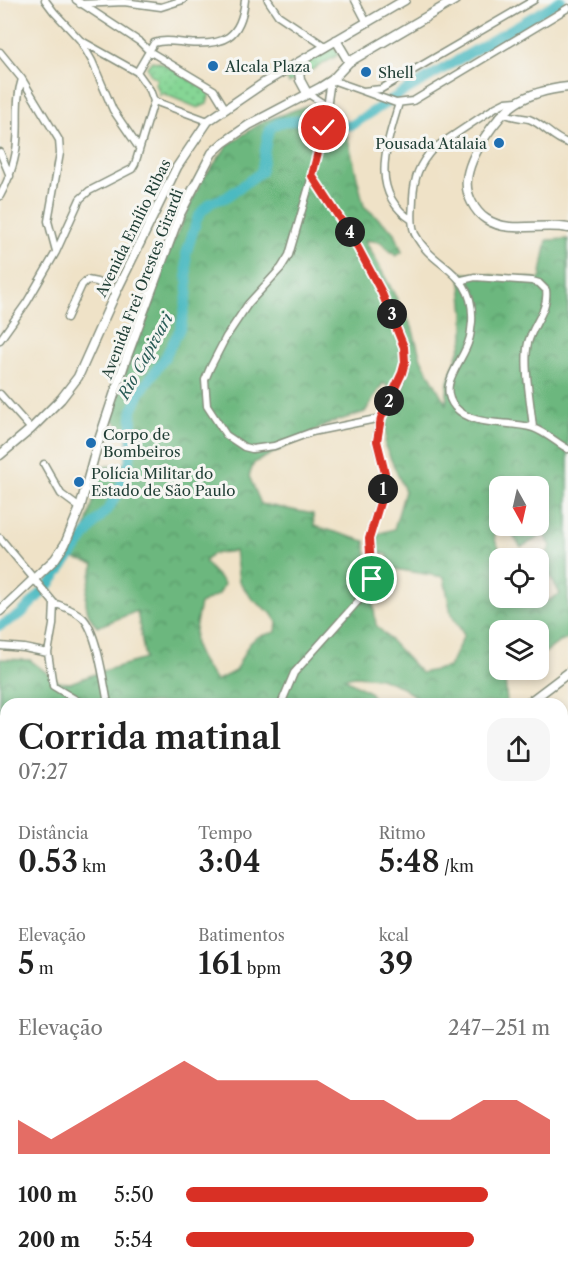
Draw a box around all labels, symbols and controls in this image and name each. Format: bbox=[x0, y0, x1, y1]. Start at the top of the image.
place label: Alcala Plaza bbox=[224, 57, 311, 76]
marker: Alcala Plaza bbox=[206, 59, 220, 73]
place label: Shell bbox=[378, 63, 414, 82]
marker: Shell bbox=[359, 65, 373, 79]
pin bbox=[298, 102, 349, 153]
icon: check bbox=[307, 111, 340, 144]
place label: Pousada Atalaia bbox=[375, 134, 487, 153]
marker: Pousada Atalaia bbox=[492, 136, 506, 150]
street label: Avenida Emílio Ribas bbox=[91, 156, 175, 301]
street label: Avenida Frei Orestes Girardi bbox=[97, 186, 187, 383]
pin: 4 bbox=[335, 217, 365, 247]
text: 4 bbox=[345, 222, 355, 242]
pin: 3 bbox=[377, 299, 407, 329]
text: 3 bbox=[387, 304, 397, 324]
water label: Rio Capivari bbox=[112, 309, 177, 404]
pin: 2 bbox=[374, 386, 404, 416]
text: 2 bbox=[384, 391, 394, 411]
place label: Corpo de Bombeiros bbox=[103, 425, 181, 461]
marker: Corpo de Bombeiros bbox=[84, 436, 98, 450]
place label: Polícia Militar do Estado de São Paulo bbox=[91, 464, 235, 500]
pin: 1 bbox=[368, 474, 398, 504]
marker: Polícia Militar do Estado de São Paulo bbox=[72, 475, 86, 489]
north arrow bbox=[489, 476, 549, 536]
map controls bbox=[489, 476, 549, 680]
text: 1 bbox=[379, 479, 387, 499]
button: locate bbox=[489, 548, 549, 608]
pin bbox=[346, 553, 397, 604]
icon: arrive bbox=[355, 562, 388, 595]
button: layers bbox=[489, 620, 549, 680]
text: Corrida matinal bbox=[18, 717, 281, 758]
button: share bbox=[487, 718, 550, 781]
text: 07:27 bbox=[18, 760, 68, 784]
text: Distância bbox=[18, 823, 89, 843]
text: Tempo bbox=[198, 823, 252, 843]
text: Ritmo bbox=[379, 823, 426, 843]
text: 0.53 bbox=[18, 843, 78, 880]
text: 3:04 bbox=[198, 843, 261, 880]
text: 5:48 bbox=[379, 843, 440, 880]
text: km bbox=[78, 856, 107, 876]
text: /km bbox=[440, 856, 474, 876]
text: Elevação bbox=[18, 925, 86, 945]
text: Batimentos bbox=[198, 925, 285, 945]
text: kcal bbox=[379, 925, 409, 945]
text: 5 bbox=[18, 945, 34, 982]
text: 161 bbox=[198, 945, 243, 982]
text: 39 bbox=[379, 945, 413, 982]
text: m bbox=[34, 958, 54, 978]
text: bpm bbox=[243, 958, 281, 978]
text: Elevação bbox=[18, 1016, 103, 1040]
text: 247–251 m bbox=[448, 1016, 550, 1040]
text: 100 m bbox=[18, 1183, 77, 1207]
text: 5:50 bbox=[114, 1183, 154, 1207]
text: 200 m bbox=[18, 1228, 80, 1252]
text: 5:54 bbox=[114, 1228, 153, 1252]

